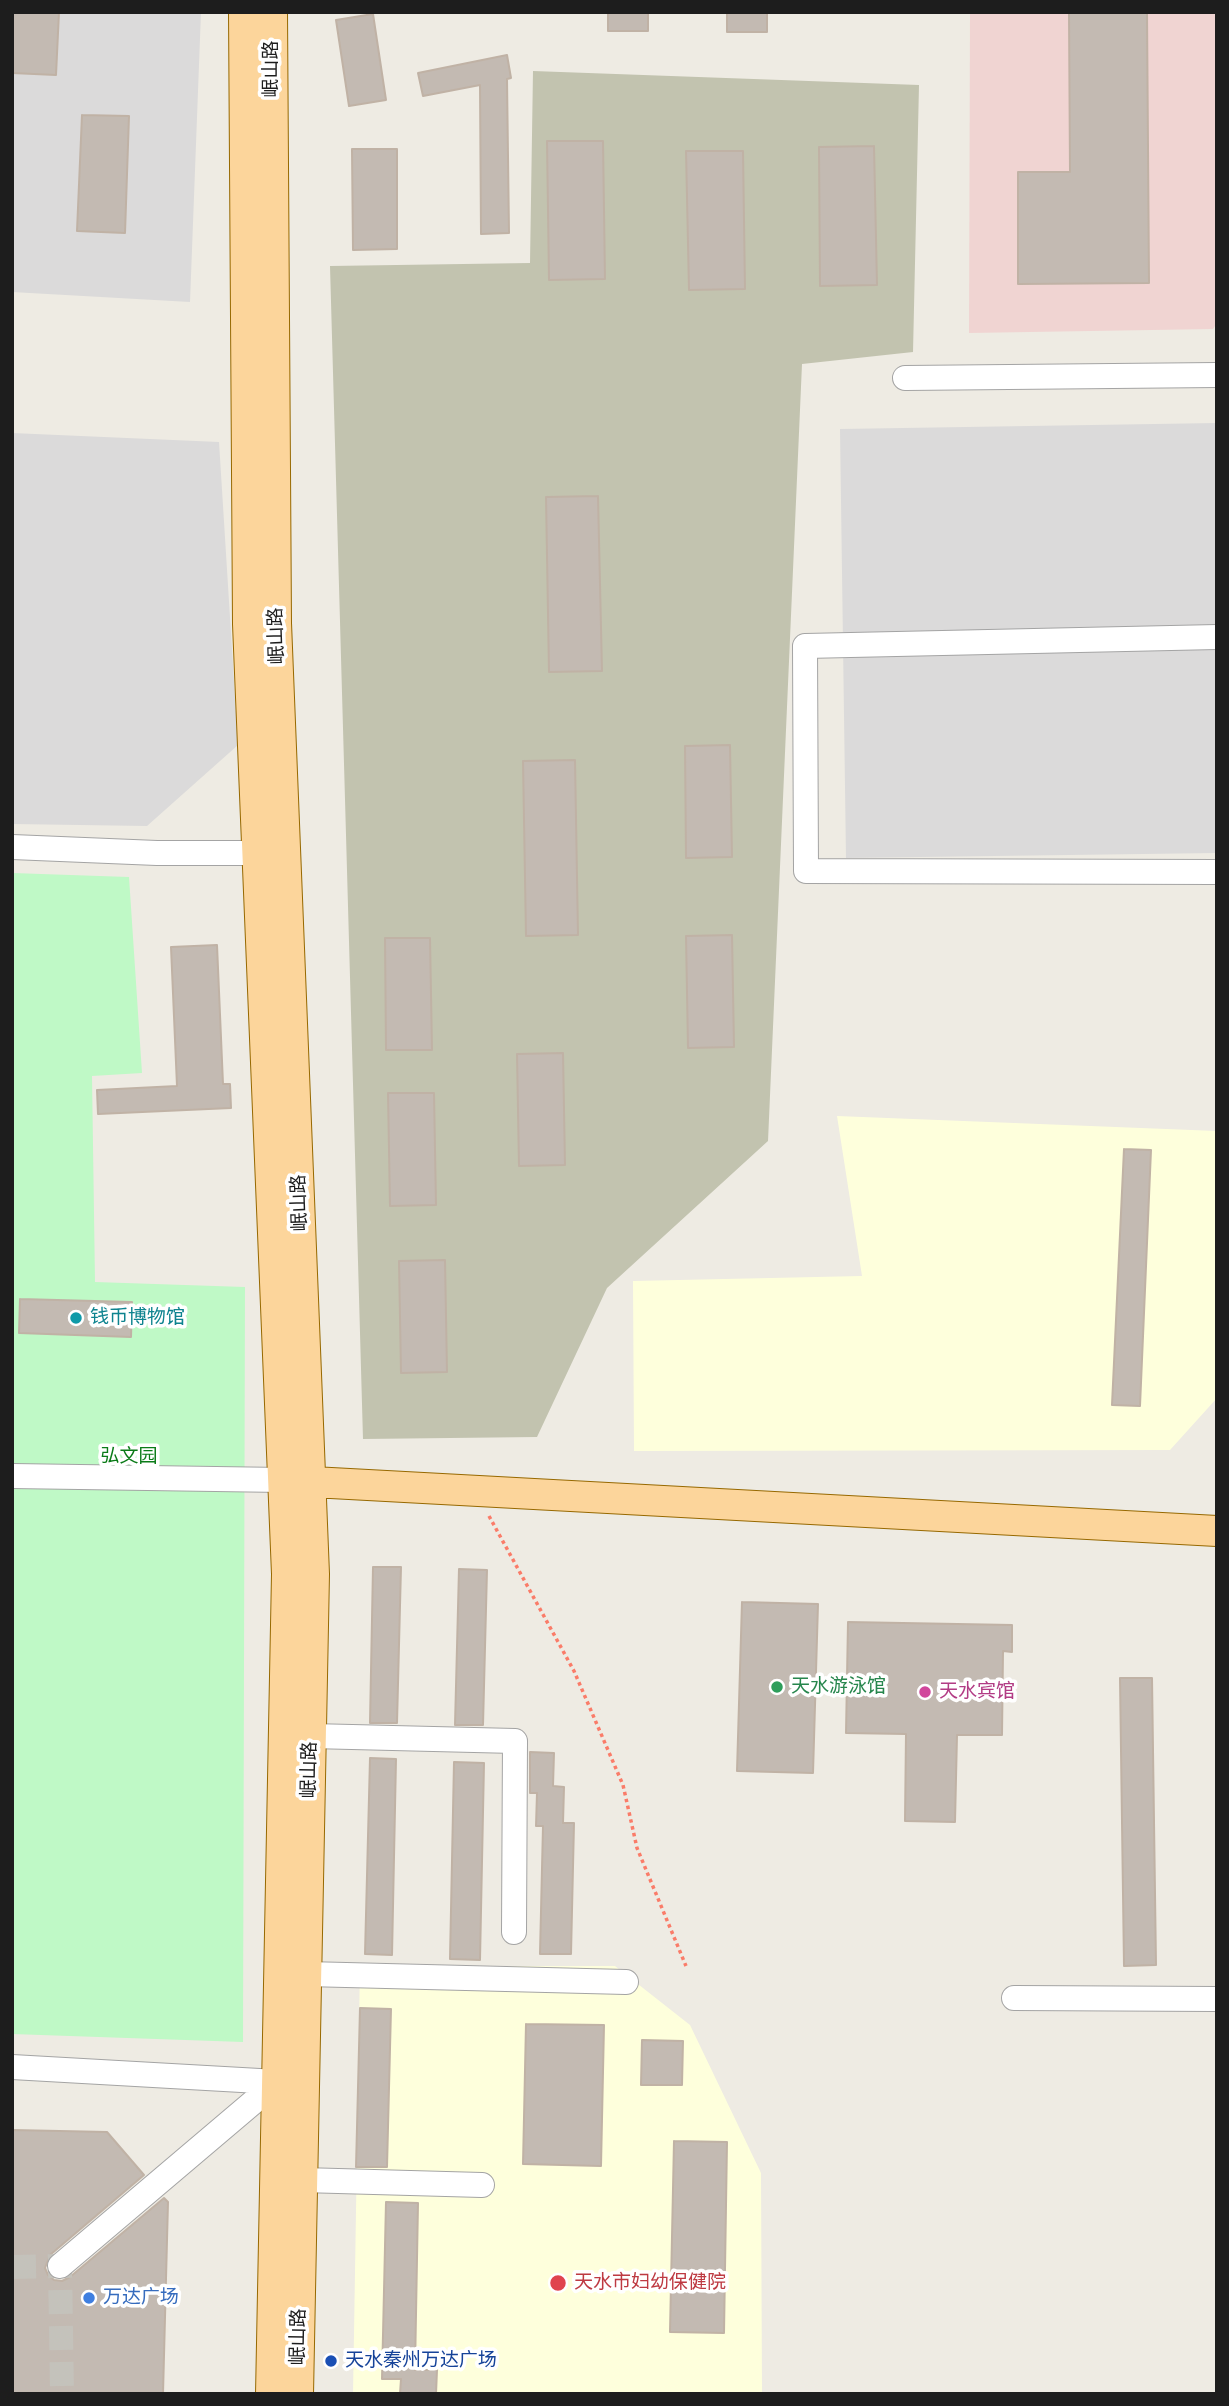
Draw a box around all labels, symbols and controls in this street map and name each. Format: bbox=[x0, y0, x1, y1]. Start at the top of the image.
street label: 岷山路 bbox=[261, 41, 283, 97]
street label: 岷山路 bbox=[265, 607, 289, 665]
street label: 岷山路 bbox=[288, 1174, 312, 1232]
place label: 钱币博物馆 bbox=[90, 1307, 185, 1329]
marker: 钱币博物馆 bbox=[68, 1310, 84, 1326]
park label: 弘文园 bbox=[101, 1446, 157, 1468]
place label: 天水游泳馆 bbox=[791, 1676, 886, 1698]
marker: 天水游泳馆 bbox=[769, 1679, 785, 1695]
place label: 天水宾馆 bbox=[939, 1681, 1015, 1703]
marker: 天水宾馆 bbox=[917, 1684, 933, 1700]
street label: 岷山路 bbox=[298, 1741, 322, 1799]
place label: 天水市妇幼保健院 bbox=[574, 2272, 726, 2294]
marker: 天水市妇幼保健院 bbox=[548, 2273, 568, 2293]
place label: 万达广场 bbox=[103, 2287, 179, 2309]
marker: 万达广场 bbox=[81, 2290, 97, 2306]
street label: 岷山路 bbox=[287, 2308, 311, 2366]
place label: 天水秦州万达广场 bbox=[345, 2350, 497, 2372]
marker: 天水秦州万达广场 bbox=[323, 2353, 339, 2369]

